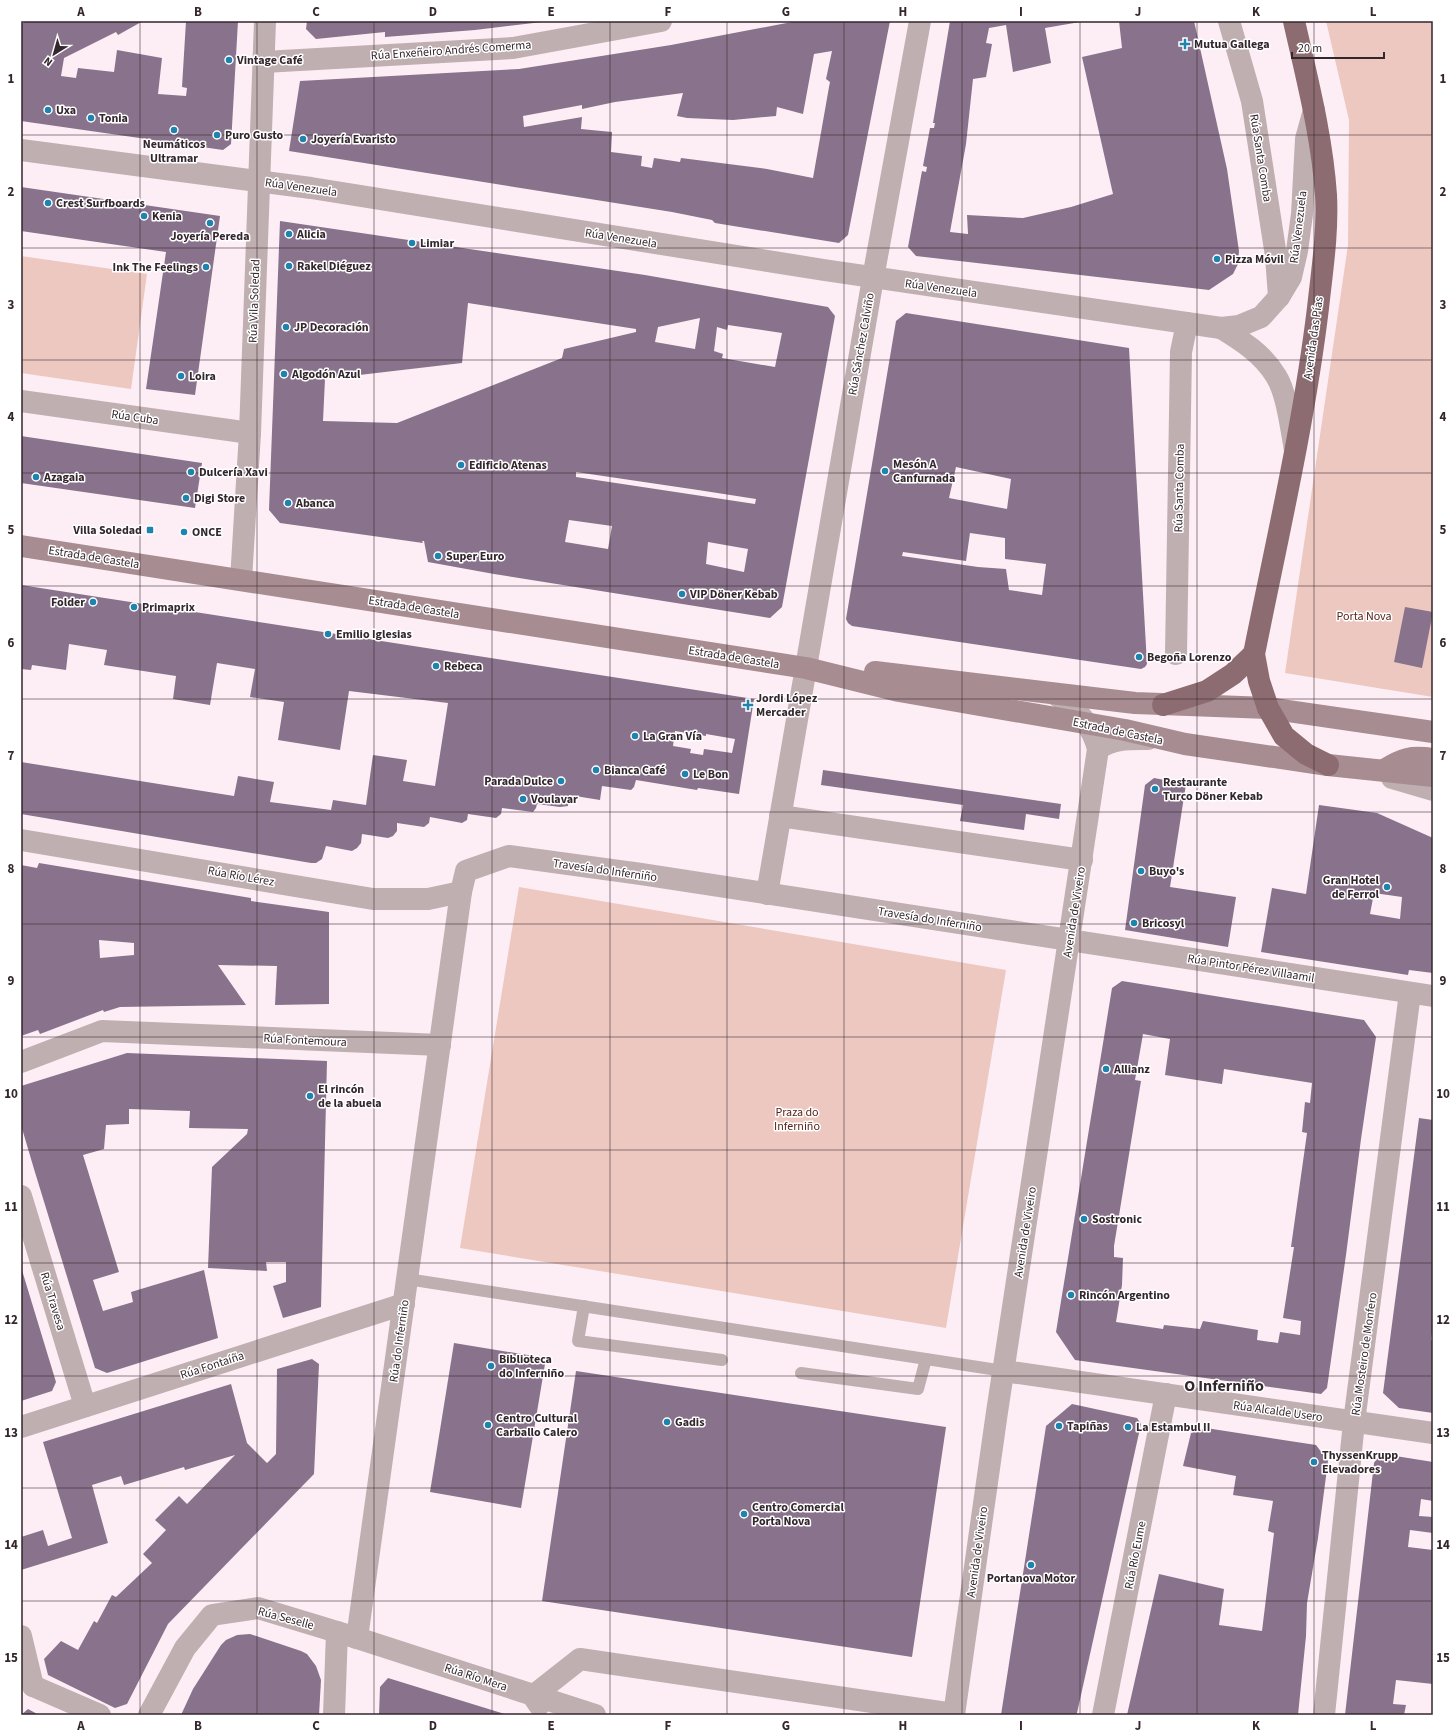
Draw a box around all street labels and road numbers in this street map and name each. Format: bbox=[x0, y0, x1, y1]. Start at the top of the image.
street label: Rúa Enxeñeiro Andrés Comerma bbox=[370, 36, 532, 65]
street label: Rúa Santa Comba bbox=[1245, 113, 1276, 203]
street label: Rúa Venezuela bbox=[264, 174, 338, 201]
street label: Rúa Venezuela bbox=[1286, 190, 1311, 264]
street label: Rúa Venezuela bbox=[584, 224, 658, 253]
street label: Rúa Vila Soledad bbox=[245, 259, 264, 343]
street label: Rúa Venezuela bbox=[904, 275, 978, 302]
street label: Rúa Sánchez Calviño bbox=[844, 291, 879, 397]
street label: Avenida das Pías bbox=[1299, 296, 1328, 381]
street label: Rúa Cuba bbox=[110, 406, 160, 429]
street label: Rúa Santa Comba bbox=[1170, 443, 1189, 533]
street label: Estrada de Castela bbox=[47, 542, 141, 573]
street label: Estrada de Castela bbox=[367, 592, 461, 623]
street label: Estrada de Castela bbox=[687, 642, 781, 673]
street label: Estrada de Castela bbox=[1071, 714, 1165, 749]
street label: Travesía do Inferniño bbox=[552, 855, 658, 886]
street label: Rúa Río Lérez bbox=[206, 862, 275, 891]
street label: Avenida de Viveiro bbox=[1059, 865, 1090, 959]
street label: Travesía do Inferniño bbox=[877, 903, 983, 936]
street label: Rúa Pintor Pérez Villaamil bbox=[1186, 950, 1316, 987]
street label: Rúa Fontemoura bbox=[263, 1030, 347, 1051]
street label: Avenida de Viveiro bbox=[1010, 1185, 1041, 1279]
street label: Rúa Travesa bbox=[36, 1270, 69, 1332]
street label: Rúa Mosteiro de Monfero bbox=[1347, 1291, 1382, 1417]
street label: Rúa do Inferniño bbox=[385, 1299, 414, 1383]
street label: Rúa Fontaíña bbox=[178, 1347, 246, 1384]
street label: Rúa Alcalde Usero bbox=[1232, 1397, 1324, 1426]
street label: Avenida de Viveiro bbox=[963, 1505, 992, 1599]
street label: Rúa Río Eume bbox=[1121, 1519, 1150, 1591]
street label: Rúa Seselle bbox=[256, 1603, 316, 1634]
street label: Rúa Río Mera bbox=[442, 1659, 509, 1696]

